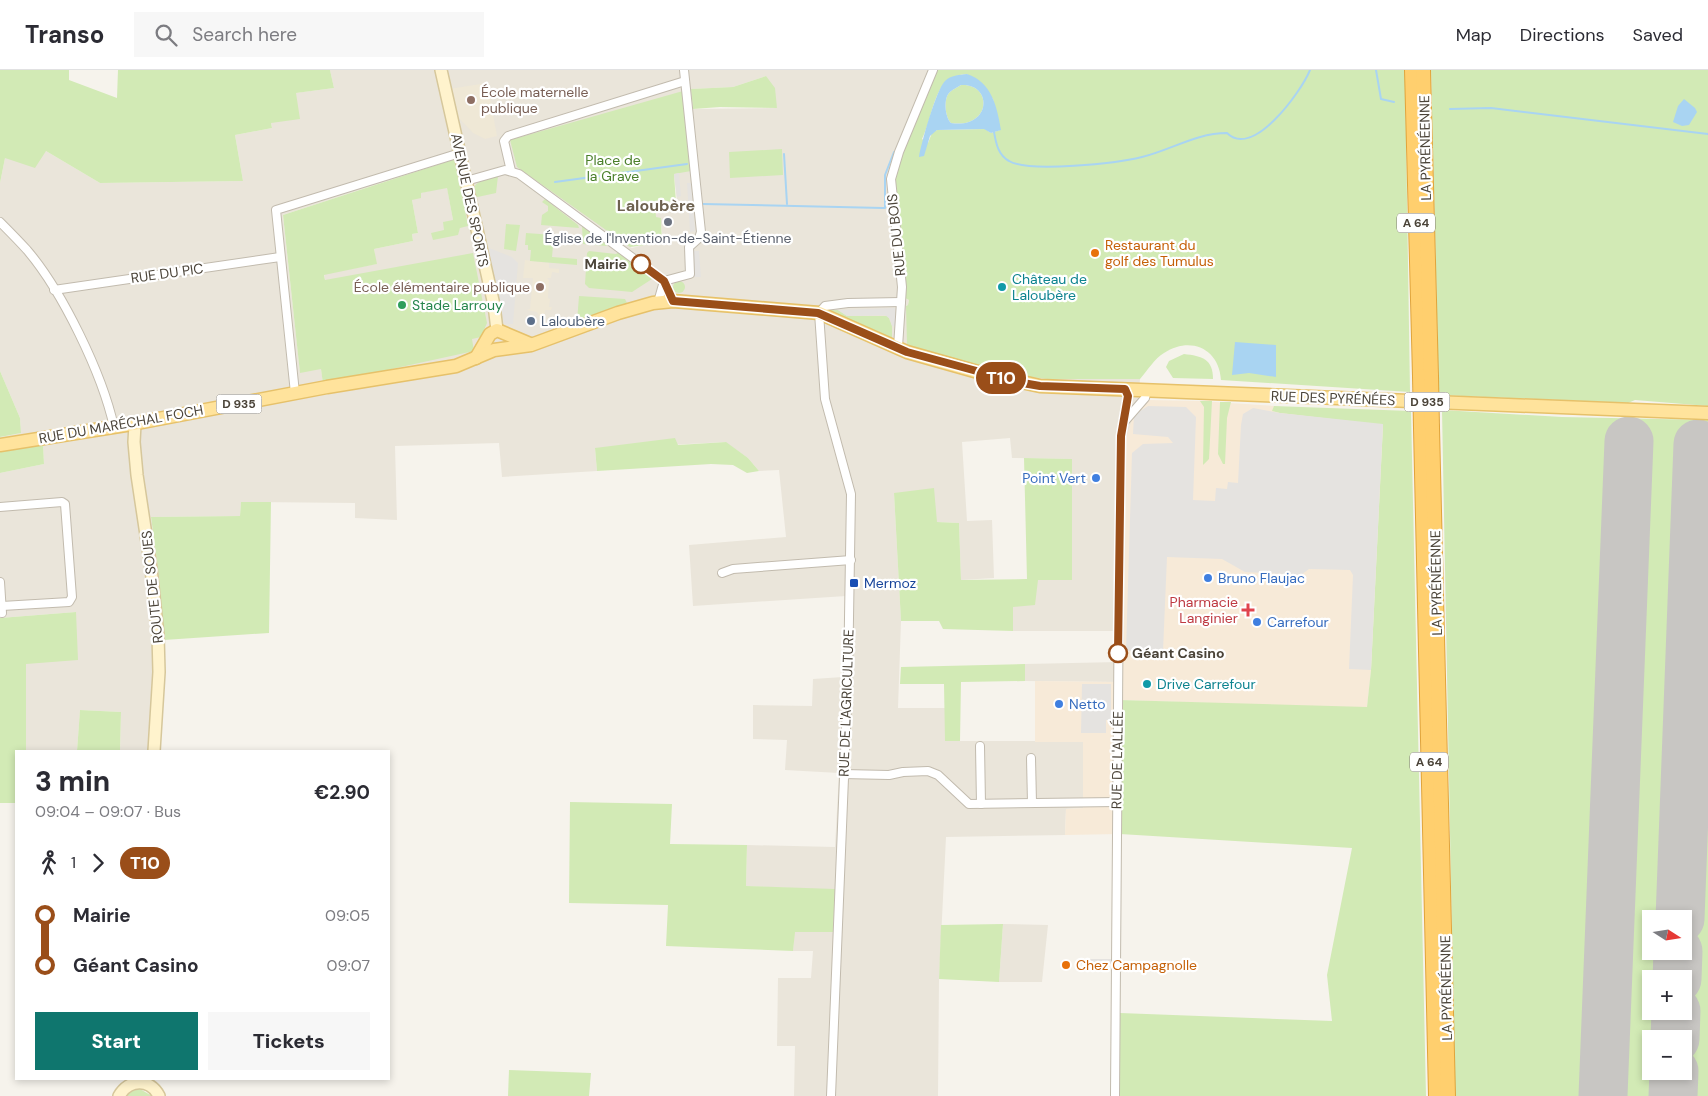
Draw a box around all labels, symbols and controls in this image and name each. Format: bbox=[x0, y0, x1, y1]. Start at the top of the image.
search box bbox=[134, 12, 484, 57]
text: Transo bbox=[25, 19, 104, 50]
icon: search bbox=[152, 21, 180, 49]
text: Search here bbox=[192, 22, 297, 47]
text: Map bbox=[1456, 23, 1492, 47]
text: Directions bbox=[1520, 23, 1605, 47]
text: Saved bbox=[1633, 23, 1683, 47]
place label: École maternelle publique bbox=[481, 83, 589, 117]
marker: École maternelle publique bbox=[465, 94, 477, 106]
street label: LA PYRÉNÉENNE bbox=[1415, 95, 1435, 201]
street label: AVENUE DES SPORTS bbox=[447, 132, 493, 268]
park label: Place de la Grave bbox=[585, 151, 641, 185]
street label: RUE DU BOIS bbox=[883, 193, 909, 277]
district label: Laloubère bbox=[617, 195, 695, 216]
road number: A 64 bbox=[1397, 214, 1435, 232]
marker: Église de l'Invention-de-Saint-Étienne bbox=[662, 216, 674, 228]
place label: Église de l'Invention-de-Saint-Étienne bbox=[545, 229, 791, 247]
place label: Restaurant du golf des Tumulus bbox=[1105, 236, 1214, 270]
marker: Restaurant du golf des Tumulus bbox=[1089, 247, 1101, 259]
marker: Mairie bbox=[631, 254, 651, 274]
place label: Mairie bbox=[585, 255, 627, 273]
street label: RUE DU PIC bbox=[130, 259, 204, 287]
place label: Château de Laloubère bbox=[1012, 270, 1087, 304]
place label: École élémentaire publique bbox=[354, 278, 530, 296]
marker: École élémentaire publique bbox=[534, 281, 546, 293]
marker: Château de Laloubère bbox=[996, 281, 1008, 293]
place label: Stade Larrouy bbox=[412, 296, 503, 314]
marker: Stade Larrouy bbox=[396, 299, 408, 311]
place label: Laloubère bbox=[541, 312, 605, 330]
marker: Laloubère bbox=[525, 315, 537, 327]
line badge: T10 bbox=[972, 362, 1030, 394]
text: T10 bbox=[986, 366, 1016, 390]
street label: RUE DES PYRÉNÉES bbox=[1271, 387, 1395, 409]
road number: D 935 bbox=[1404, 392, 1450, 412]
road number: D 935 bbox=[216, 394, 262, 414]
street label: RUE DU MARÉCHAL FOCH bbox=[37, 401, 205, 447]
place label: Point Vert bbox=[1022, 469, 1086, 487]
marker: Point Vert bbox=[1090, 472, 1102, 484]
street label: ROUTE DE SOUES bbox=[137, 530, 167, 644]
street label: LA PYRÉNÉENNE bbox=[1426, 530, 1446, 636]
place label: Bruno Flaujac bbox=[1218, 569, 1305, 587]
marker: Bruno Flaujac bbox=[1202, 572, 1214, 584]
place label: Mermoz bbox=[864, 574, 916, 592]
marker: Mermoz bbox=[848, 577, 860, 589]
place label: Pharmacie Langinier bbox=[1170, 593, 1238, 627]
marker: Pharmacie Langinier bbox=[1242, 604, 1254, 616]
place label: Carrefour bbox=[1267, 613, 1329, 631]
marker: Carrefour bbox=[1251, 616, 1263, 628]
street label: RUE DE L'AGRICULTURE bbox=[834, 629, 858, 777]
marker: Géant Casino bbox=[1108, 643, 1128, 663]
place label: Géant Casino bbox=[1132, 644, 1225, 662]
place label: Drive Carrefour bbox=[1157, 675, 1256, 693]
marker: Drive Carrefour bbox=[1141, 678, 1153, 690]
place label: Netto bbox=[1069, 695, 1105, 713]
marker: Netto bbox=[1053, 698, 1065, 710]
street label: RUE DE L'ALLÉE bbox=[1107, 711, 1127, 809]
road number: A 64 bbox=[1410, 752, 1448, 772]
text: 3 min bbox=[35, 763, 110, 800]
text: €2.90 bbox=[314, 780, 370, 805]
text: 09:04 – 09:07 · Bus bbox=[35, 801, 181, 822]
icon: walk bbox=[35, 849, 63, 877]
icon: forward bbox=[84, 849, 112, 877]
text: T10 bbox=[130, 851, 160, 875]
text: 1 bbox=[71, 852, 76, 873]
text: Mairie bbox=[73, 903, 131, 928]
text: 09:05 bbox=[325, 905, 370, 926]
north arrow bbox=[1642, 910, 1692, 960]
map controls bbox=[1642, 910, 1692, 1080]
street label: LA PYRÉNÉENNE bbox=[1436, 935, 1456, 1041]
text: Géant Casino bbox=[73, 953, 199, 978]
text: 09:07 bbox=[327, 955, 370, 976]
place label: Chez Campagnolle bbox=[1076, 956, 1197, 974]
marker: Chez Campagnolle bbox=[1060, 959, 1072, 971]
button: + bbox=[1642, 970, 1692, 1020]
button: Start bbox=[35, 1012, 198, 1070]
button: Tickets bbox=[208, 1012, 370, 1070]
button: − bbox=[1642, 1030, 1692, 1080]

